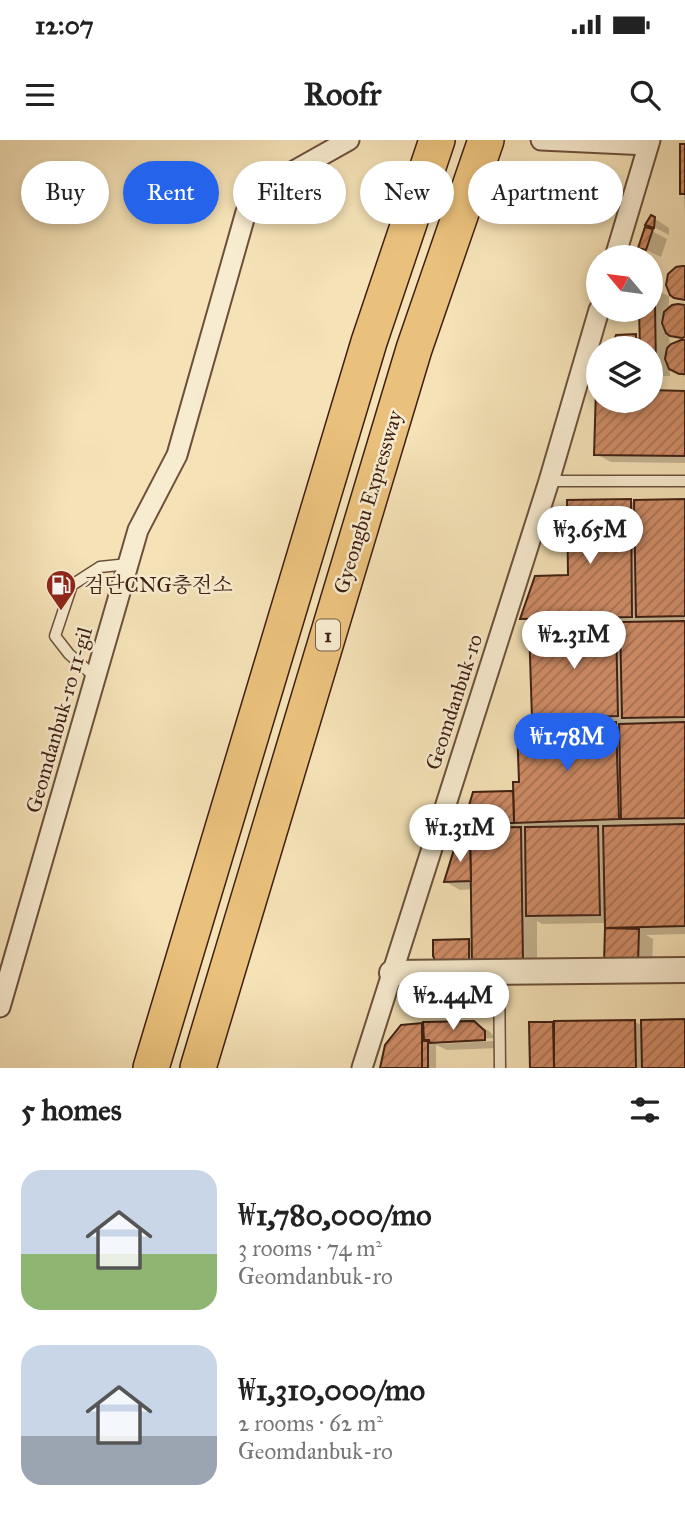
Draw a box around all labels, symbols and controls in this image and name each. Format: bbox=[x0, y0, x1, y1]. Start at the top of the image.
text: 12:07 bbox=[35, 9, 94, 41]
text: Roofr bbox=[304, 75, 381, 114]
icon: menu bbox=[21, 76, 59, 114]
icon: search bbox=[626, 76, 664, 114]
chip: Buy bbox=[21, 161, 109, 224]
chip: Rent bbox=[123, 161, 219, 224]
chip: Filters bbox=[233, 161, 346, 224]
chip: New bbox=[360, 161, 454, 224]
chip: Apartment bbox=[468, 161, 623, 224]
north arrow bbox=[586, 245, 663, 322]
map controls bbox=[586, 245, 663, 413]
button: layers bbox=[586, 336, 663, 413]
street label: Gyeongbu Expressway bbox=[328, 406, 409, 597]
pin: ₩3.65M bbox=[533, 506, 647, 566]
text: ₩3.65M bbox=[553, 515, 627, 543]
fuel station icon: 검단CNG충전소 bbox=[44, 568, 78, 612]
place label: 검단CNG충전소 bbox=[84, 572, 233, 598]
pin: ₩2.31M bbox=[517, 612, 631, 671]
road number: 1 bbox=[316, 620, 340, 650]
text: ₩2.31M bbox=[538, 620, 610, 648]
street label: Geomdanbuk-ro 11-gil bbox=[20, 624, 98, 816]
street label: Geomdanbuk-ro bbox=[420, 631, 488, 773]
pin: ₩1.78M bbox=[510, 714, 624, 773]
text: ₩1.78M bbox=[530, 722, 604, 750]
pin: ₩1.31M bbox=[403, 804, 517, 864]
text: ₩1.31M bbox=[425, 813, 495, 841]
pin: ₩2.44M bbox=[396, 972, 510, 1032]
text: ₩2.44M bbox=[413, 981, 493, 1009]
icon: filters bbox=[626, 1091, 664, 1129]
text: 5 homes bbox=[21, 1092, 122, 1128]
text: ₩1,780,000/mo bbox=[238, 1197, 432, 1233]
icon: home bbox=[77, 1198, 161, 1282]
text: 3 rooms · 74 m² bbox=[238, 1234, 382, 1262]
text: Geomdanbuk-ro bbox=[238, 1262, 393, 1290]
text: ₩1,310,000/mo bbox=[238, 1372, 425, 1408]
icon: home bbox=[77, 1373, 161, 1457]
text: 2 rooms · 62 m² bbox=[238, 1409, 383, 1437]
text: Geomdanbuk-ro bbox=[238, 1437, 393, 1465]

